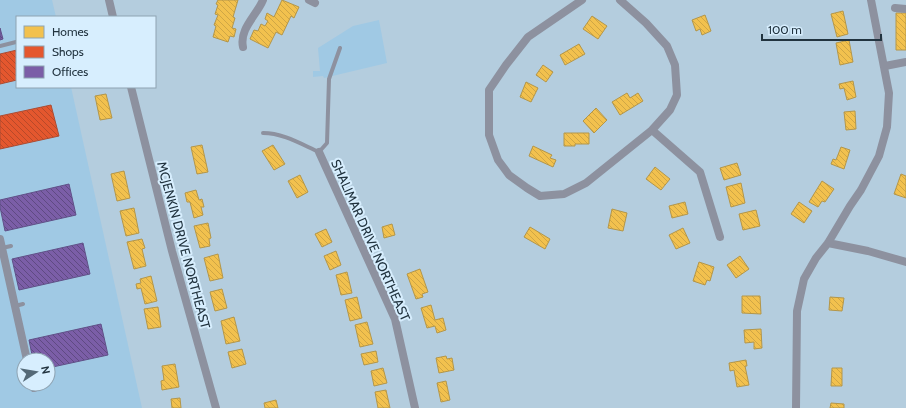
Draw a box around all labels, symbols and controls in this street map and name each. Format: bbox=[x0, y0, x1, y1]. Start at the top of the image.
legend bbox=[16, 16, 156, 88]
scale bar bbox=[762, 16, 881, 42]
text: 100 m bbox=[768, 22, 802, 37]
text: Homes bbox=[52, 24, 89, 39]
text: Shops bbox=[52, 44, 84, 59]
text: Offices bbox=[52, 64, 88, 79]
street label: SHALIMAR DRIVE NORTHEAST bbox=[328, 157, 414, 323]
street label: MCJENKIN DRIVE NORTHEAST bbox=[154, 160, 214, 330]
north arrow bbox=[16, 352, 56, 392]
text: N bbox=[38, 365, 53, 375]

